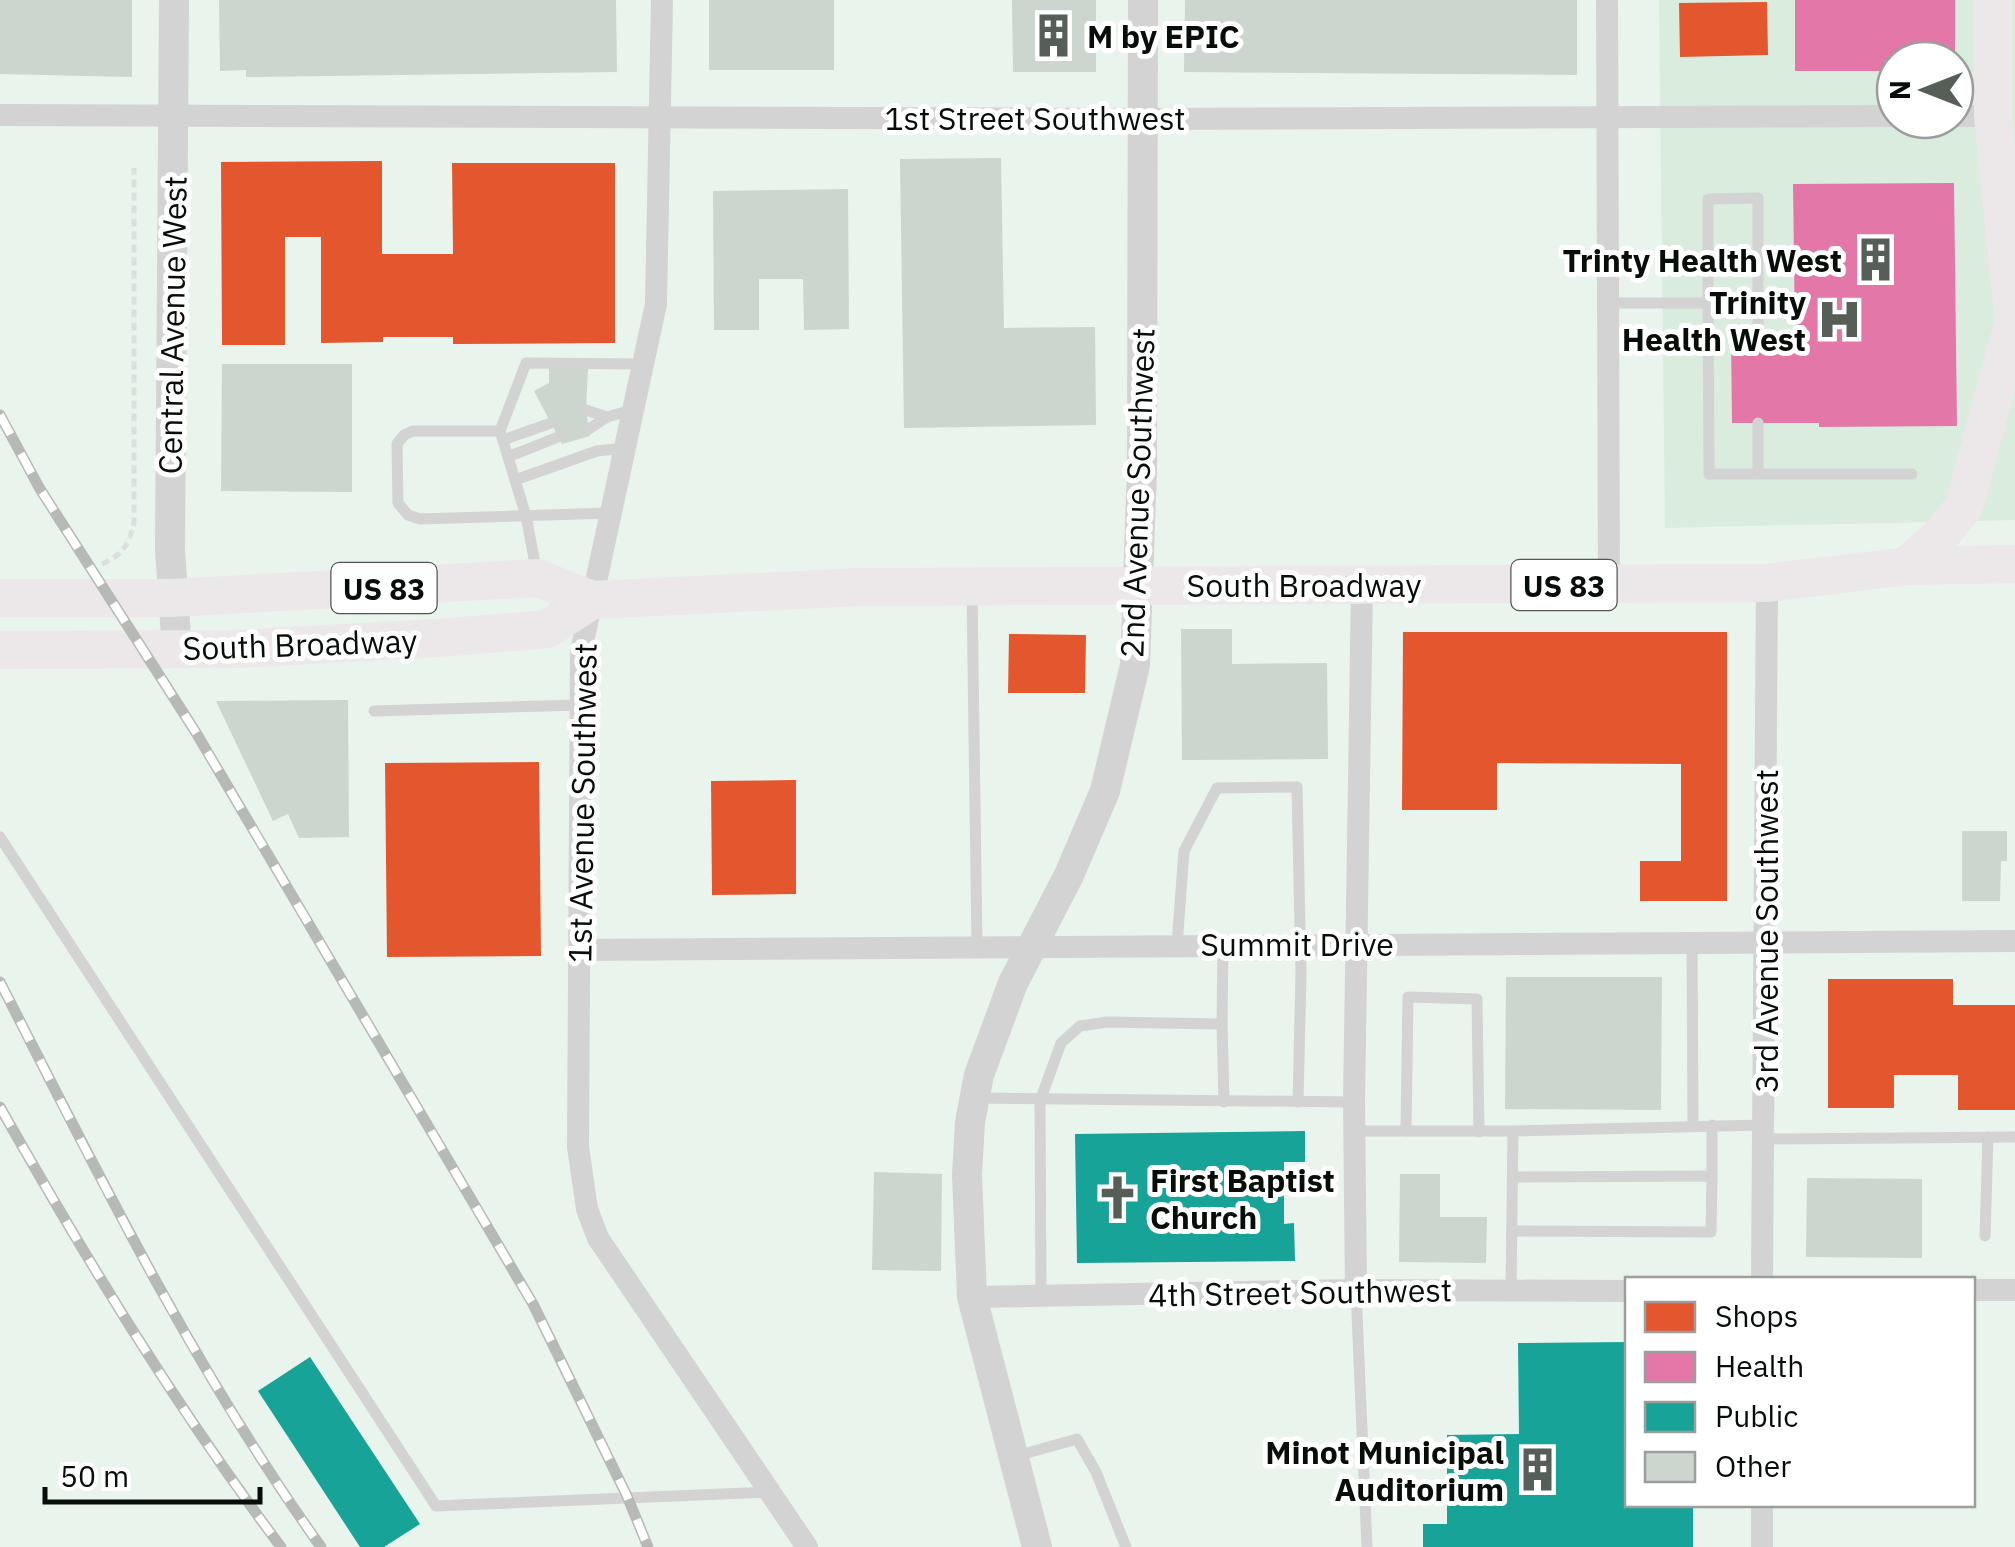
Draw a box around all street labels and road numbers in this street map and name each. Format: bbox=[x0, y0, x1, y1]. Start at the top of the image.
street label: 1st Street Southwest bbox=[884, 97, 1186, 139]
street label: Central Avenue West bbox=[148, 175, 196, 475]
street label: 2nd Avenue Southwest bbox=[1110, 327, 1164, 659]
road number: US 83 bbox=[1512, 560, 1616, 610]
road number: US 83 bbox=[332, 563, 436, 613]
street label: South Broadway bbox=[1187, 564, 1421, 606]
street label: South Broadway bbox=[182, 619, 418, 669]
street label: 1st Avenue Southwest bbox=[558, 643, 606, 963]
street label: 3rd Avenue Southwest bbox=[1745, 769, 1787, 1093]
street label: Summit Drive bbox=[1200, 923, 1394, 965]
street label: 4th Street Southwest bbox=[1148, 1268, 1452, 1316]

